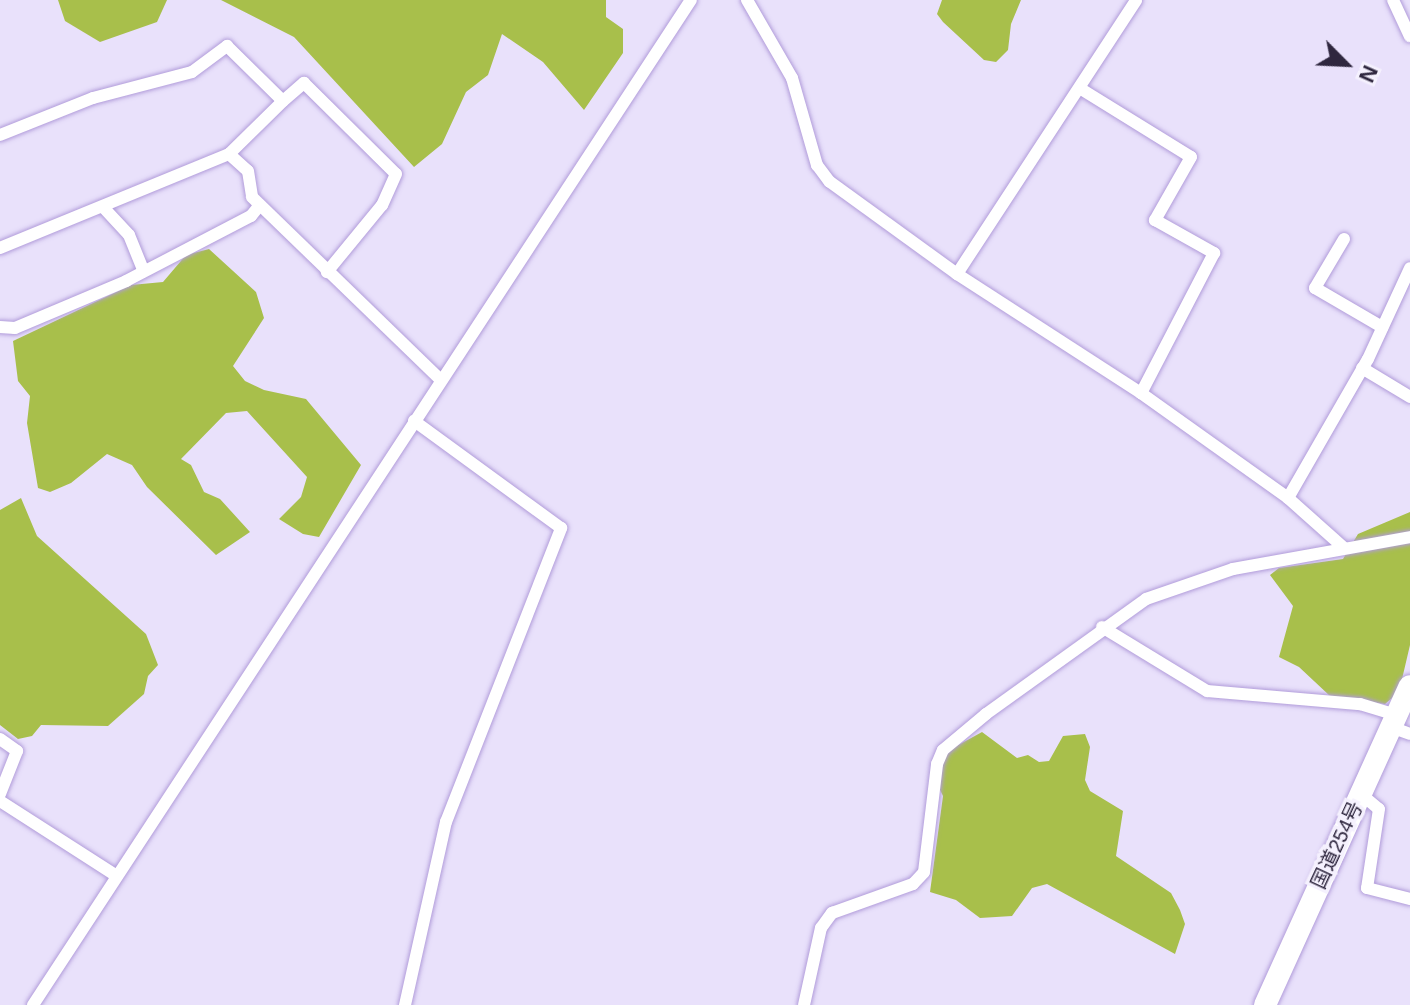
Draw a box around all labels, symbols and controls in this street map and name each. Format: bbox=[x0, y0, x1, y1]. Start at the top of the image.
north arrow bbox=[1306, 24, 1386, 104]
text: N bbox=[1354, 62, 1383, 86]
street label: 国道254号 bbox=[1306, 798, 1368, 892]

